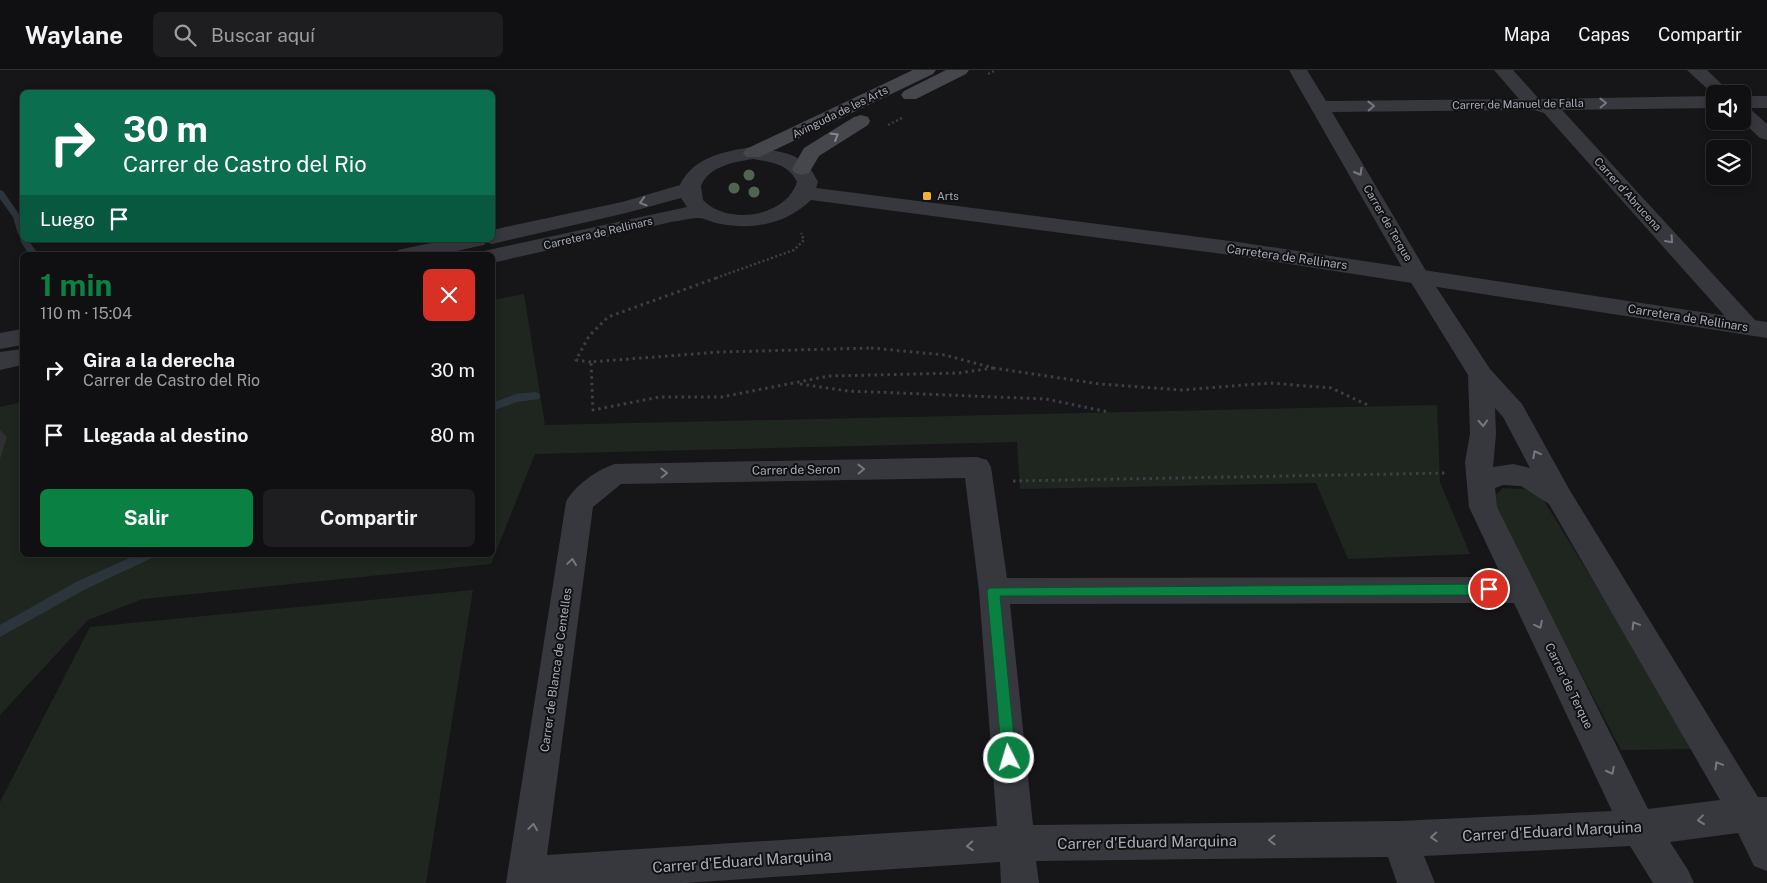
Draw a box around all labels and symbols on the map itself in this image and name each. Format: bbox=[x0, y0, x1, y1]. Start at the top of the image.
street label: Avinguda de les Arts bbox=[790, 83, 890, 140]
street label: Carrer de Manuel de Falla bbox=[1452, 97, 1584, 111]
one-way arrow bbox=[1599, 98, 1607, 109]
one-way arrow bbox=[1367, 101, 1375, 111]
one-way arrow bbox=[830, 132, 839, 142]
street label: Carrer d'Abrucena bbox=[1592, 155, 1664, 233]
one-way arrow bbox=[1353, 167, 1363, 176]
street label: Carrer de Terque bbox=[1361, 183, 1415, 263]
marker: Arts bbox=[921, 190, 933, 202]
place label: Arts bbox=[937, 190, 959, 202]
one-way arrow bbox=[639, 196, 648, 207]
street label: Carretera de Rellinars bbox=[542, 215, 654, 251]
one-way arrow bbox=[1664, 235, 1673, 244]
street label: Carretera de Rellinars bbox=[1226, 242, 1348, 272]
street label: Carretera de Rellinars bbox=[1627, 302, 1749, 334]
one-way arrow bbox=[1478, 420, 1488, 428]
one-way arrow bbox=[1532, 451, 1542, 460]
street label: Carrer de Seron bbox=[752, 462, 840, 478]
one-way arrow bbox=[858, 464, 866, 474]
one-way arrow bbox=[660, 468, 668, 478]
one-way arrow bbox=[566, 558, 576, 566]
pin bbox=[1468, 568, 1510, 610]
street label: Carrer de Blanca de Centelles bbox=[538, 587, 574, 753]
one-way arrow bbox=[1533, 620, 1544, 629]
one-way arrow bbox=[1632, 621, 1642, 630]
street label: Carrer de Terque bbox=[1542, 641, 1596, 731]
position arrow bbox=[982, 731, 1034, 783]
one-way arrow bbox=[1715, 761, 1725, 770]
one-way arrow bbox=[1605, 766, 1615, 775]
one-way arrow bbox=[1697, 814, 1705, 825]
street label: Carrer d'Eduard Marquina bbox=[1462, 818, 1642, 844]
one-way arrow bbox=[528, 822, 538, 831]
one-way arrow bbox=[1430, 831, 1438, 842]
street label: Carrer d'Eduard Marquina bbox=[1057, 832, 1237, 852]
one-way arrow bbox=[1268, 835, 1276, 845]
one-way arrow bbox=[965, 840, 973, 851]
street label: Carrer d'Eduard Marquina bbox=[652, 846, 832, 876]

